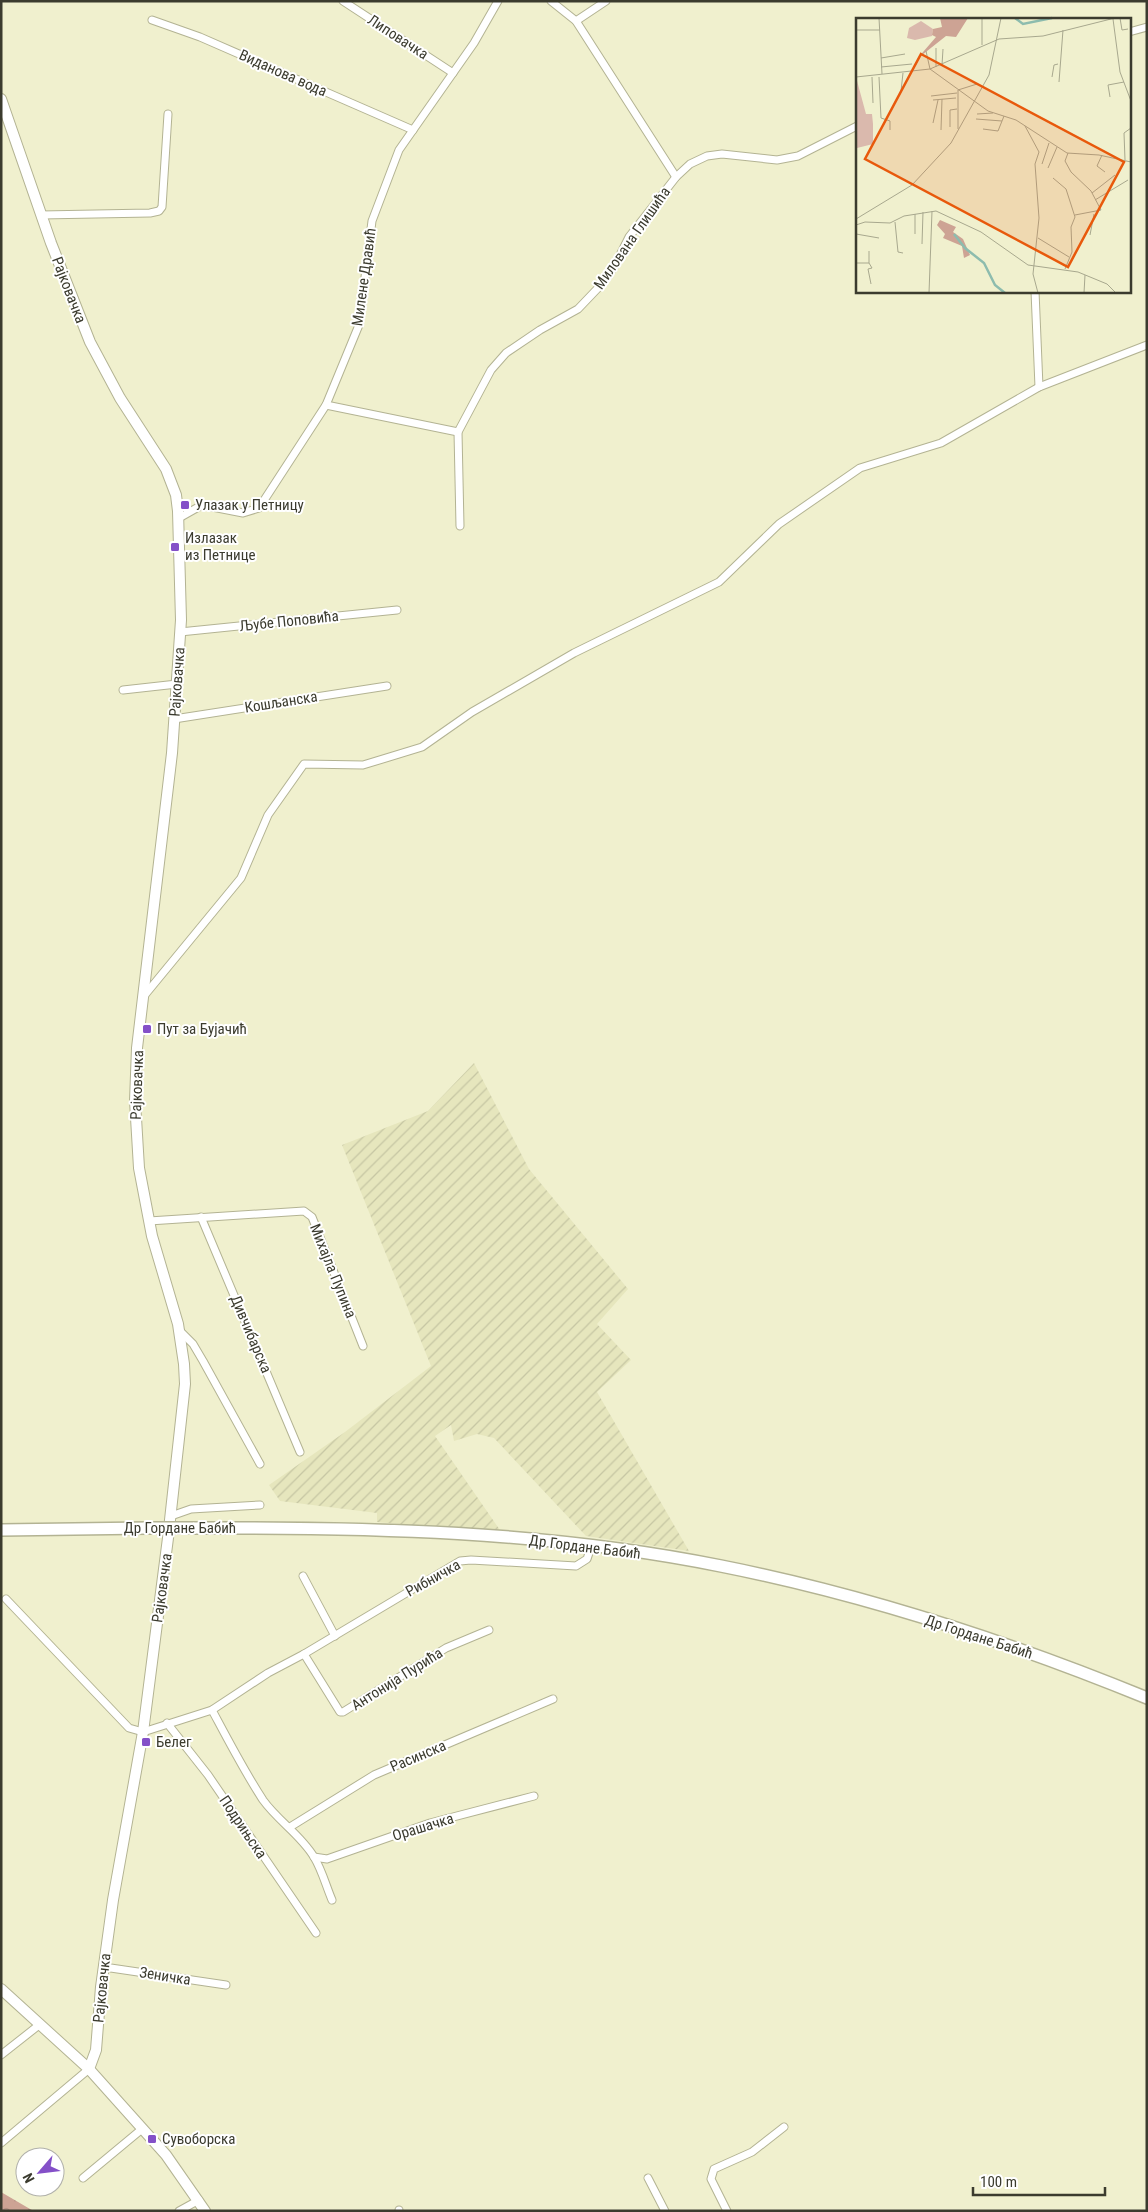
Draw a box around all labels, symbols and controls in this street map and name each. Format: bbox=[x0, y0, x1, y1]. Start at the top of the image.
street label: Липовачка bbox=[364, 11, 432, 63]
inset map bbox=[856, 18, 1130, 292]
street label: Виданова вода bbox=[236, 46, 330, 100]
street label: Милована Глишића bbox=[590, 183, 674, 293]
street label: Милене Дравић bbox=[348, 227, 380, 327]
street label: Рајковачка bbox=[48, 254, 90, 326]
place label: Улазак у Петницу bbox=[195, 496, 304, 514]
marker: Улазак у Петницу bbox=[179, 499, 191, 511]
place label: Излазак из Петнице bbox=[185, 529, 256, 564]
marker: Излазак из Петнице bbox=[169, 541, 181, 553]
street label: Љубе Поповића bbox=[238, 607, 340, 635]
street label: Рајковачка bbox=[166, 647, 188, 717]
street label: Кошљанска bbox=[243, 687, 319, 717]
place label: Пут за Бујачић bbox=[157, 1020, 247, 1038]
marker: Пут за Бујачић bbox=[141, 1023, 153, 1035]
street label: Рајковачка bbox=[127, 1050, 147, 1120]
street label: Михајла Пупина bbox=[306, 1221, 360, 1321]
street label: Дивчибарска bbox=[226, 1292, 276, 1376]
street label: Др Гордане Бабић bbox=[124, 1519, 236, 1537]
street label: Др Гордане Бабић bbox=[528, 1531, 642, 1563]
street label: Рајковачка bbox=[148, 1552, 176, 1624]
street label: Рибничка bbox=[402, 1556, 464, 1600]
street label: Др Гордане Бабић bbox=[923, 1611, 1035, 1663]
street label: Антонија Пурића bbox=[348, 1644, 446, 1714]
place label: Белег bbox=[156, 1733, 192, 1751]
marker: Белег bbox=[140, 1736, 152, 1748]
street label: Расинска bbox=[387, 1736, 449, 1776]
street label: Подрињска bbox=[215, 1792, 271, 1862]
street label: Орашачка bbox=[390, 1809, 456, 1845]
street label: Рајковачка bbox=[89, 1952, 115, 2024]
street label: Зеничка bbox=[138, 1963, 192, 1989]
place label: Сувоборска bbox=[162, 2130, 235, 2148]
marker: Сувоборска bbox=[146, 2133, 158, 2145]
north arrow bbox=[15, 2147, 65, 2197]
scale bar bbox=[973, 2164, 1106, 2196]
text: N bbox=[19, 2171, 38, 2186]
text: 100 m bbox=[980, 2173, 1017, 2191]

